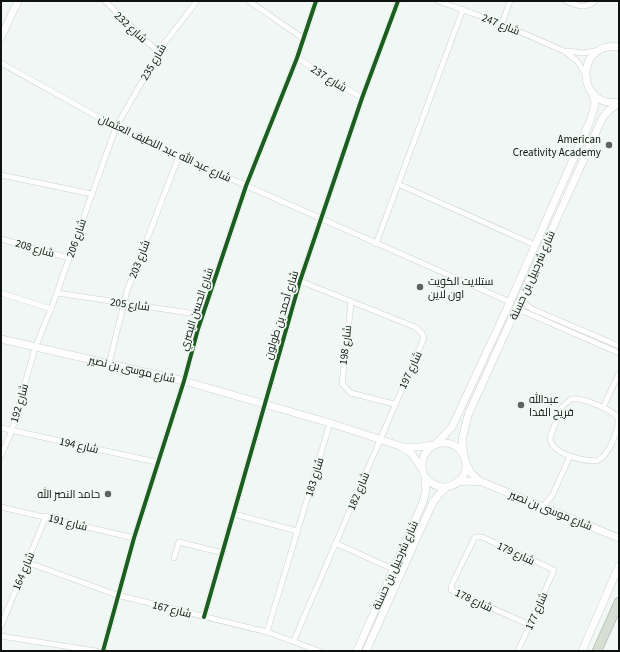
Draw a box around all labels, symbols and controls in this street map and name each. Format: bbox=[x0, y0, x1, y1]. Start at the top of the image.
street label: شارع 232 bbox=[111, 8, 150, 46]
street label: شارع 247 bbox=[479, 10, 522, 39]
street label: شارع 235 bbox=[137, 41, 170, 83]
street label: شارع 237 bbox=[308, 61, 350, 95]
street label: شارع عبد الله عبد اللطيف العثمان bbox=[96, 110, 234, 186]
place label: American Creativity Academy bbox=[513, 132, 601, 160]
marker: American Creativity Academy bbox=[604, 140, 614, 150]
street label: شارع 206 bbox=[63, 217, 90, 259]
street label: شارع شرحبيل بن حسنة bbox=[506, 228, 559, 322]
street label: شارع 208 bbox=[14, 236, 56, 261]
street label: شارع 203 bbox=[125, 238, 154, 281]
street label: شارع الحسن البصري bbox=[176, 266, 218, 353]
street label: شارع أحمد بن طولون bbox=[261, 269, 302, 361]
place label: ستلايت الكويت اون لاين bbox=[428, 274, 493, 302]
marker: ستلايت الكويت اون لاين bbox=[415, 282, 425, 292]
street label: شارع 205 bbox=[109, 294, 151, 315]
street label: شارع 198 bbox=[336, 324, 355, 366]
street label: شارع 197 bbox=[395, 349, 426, 391]
street label: شارع موسى بن نصير bbox=[86, 352, 177, 387]
street label: شارع 192 bbox=[7, 382, 32, 424]
place label: عبدالله فريح الفدا bbox=[529, 391, 574, 420]
marker: عبدالله فريح الفدا bbox=[516, 400, 526, 410]
street label: شارع 194 bbox=[58, 434, 100, 457]
street label: شارع 183 bbox=[301, 456, 327, 498]
street label: شارع 182 bbox=[344, 470, 373, 512]
place label: حامد النصر الله bbox=[37, 486, 100, 502]
street label: شارع موسى بن نصير bbox=[506, 487, 595, 534]
marker: حامد النصر الله bbox=[103, 489, 113, 499]
street label: شارع 191 bbox=[47, 510, 89, 535]
street label: شارع شرحبيل بن حسنة bbox=[369, 518, 422, 612]
street label: شارع 179 bbox=[495, 538, 537, 569]
street label: شارع 164 bbox=[9, 550, 38, 592]
street label: شارع 178 bbox=[453, 585, 495, 616]
street label: شارع 177 bbox=[521, 590, 551, 632]
street label: شارع 167 bbox=[151, 597, 193, 622]

